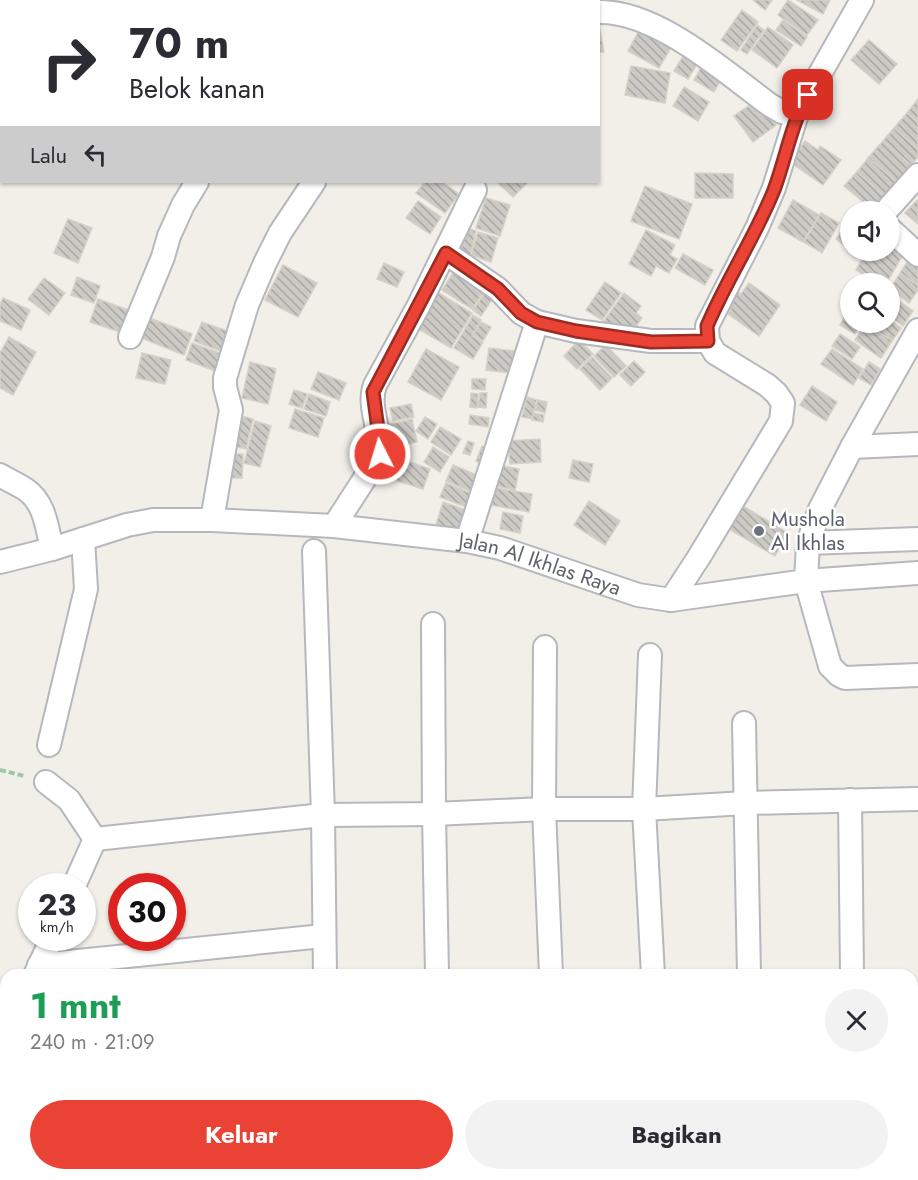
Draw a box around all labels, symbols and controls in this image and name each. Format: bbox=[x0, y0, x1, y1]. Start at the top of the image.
text: 70 m bbox=[129, 13, 229, 74]
icon: right bbox=[30, 24, 108, 102]
text: Belok kanan bbox=[129, 69, 265, 108]
pin bbox=[782, 69, 833, 120]
icon: arrive bbox=[791, 78, 824, 111]
icon: left bbox=[79, 138, 112, 171]
text: Lalu bbox=[30, 139, 67, 171]
map controls bbox=[840, 201, 900, 333]
button: sound bbox=[840, 201, 900, 261]
button: search bbox=[840, 273, 900, 333]
position arrow bbox=[348, 422, 412, 486]
place label: Mushola Al Ikhlas bbox=[771, 504, 845, 558]
marker: Mushola Al Ikhlas bbox=[752, 524, 766, 538]
street label: Jalan Al Ikhlas Raya bbox=[454, 525, 625, 603]
speed limit sign: 30 bbox=[108, 873, 186, 951]
text: 23 bbox=[38, 883, 76, 926]
text: km/h bbox=[40, 916, 74, 938]
text: 1 mnt bbox=[30, 979, 121, 1031]
button: close bbox=[825, 989, 888, 1052]
text: 240 m · 21:09 bbox=[30, 1028, 155, 1057]
button: Keluar bbox=[30, 1100, 453, 1169]
button: Bagikan bbox=[465, 1100, 888, 1169]

